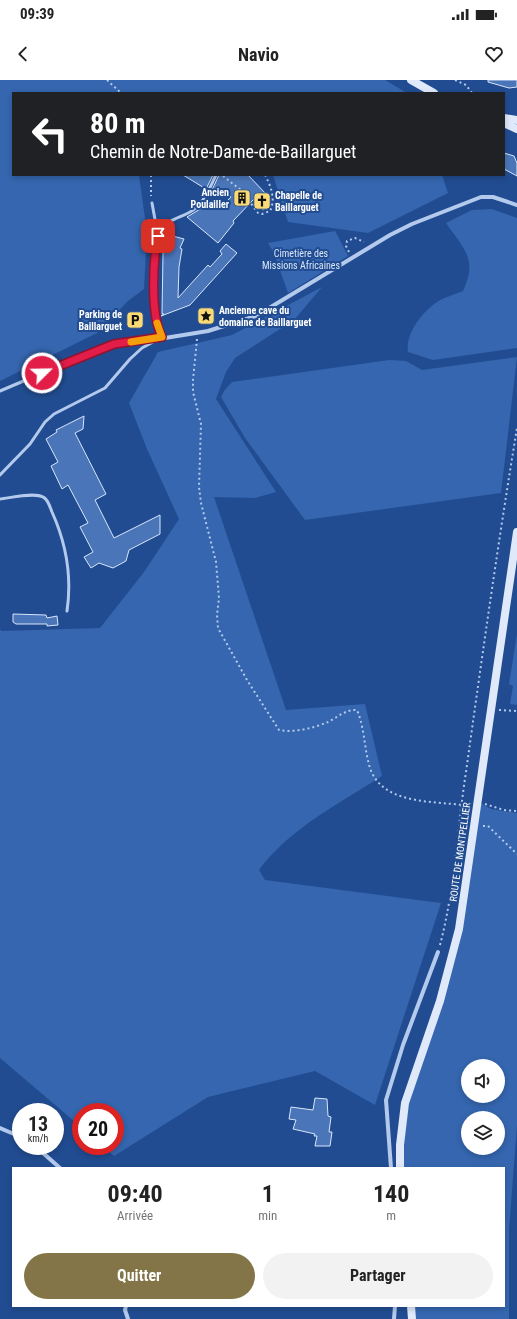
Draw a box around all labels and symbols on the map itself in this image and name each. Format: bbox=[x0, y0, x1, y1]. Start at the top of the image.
place label: Ancien Poulailler bbox=[191, 187, 230, 210]
building icon: Ancien Poulailler bbox=[232, 188, 252, 208]
place label: Chapelle de Baillarguet bbox=[275, 190, 322, 213]
church icon: Chapelle de Baillarguet bbox=[252, 191, 272, 211]
pin bbox=[141, 219, 175, 253]
park label: Cimetière des Missions Africaines bbox=[262, 248, 340, 271]
place label: Ancienne cave du domaine de Baillarguet bbox=[219, 305, 311, 328]
place icon: Ancienne cave du domaine de Baillarguet bbox=[196, 306, 216, 326]
place label: Parking de Baillarguet bbox=[78, 309, 122, 332]
parking icon: Parking de Baillarguet bbox=[125, 310, 145, 330]
position arrow bbox=[21, 352, 63, 394]
street label: ROUTE DE MONTPELLIER bbox=[448, 801, 473, 902]
speed limit sign: 20 bbox=[72, 1103, 124, 1155]

